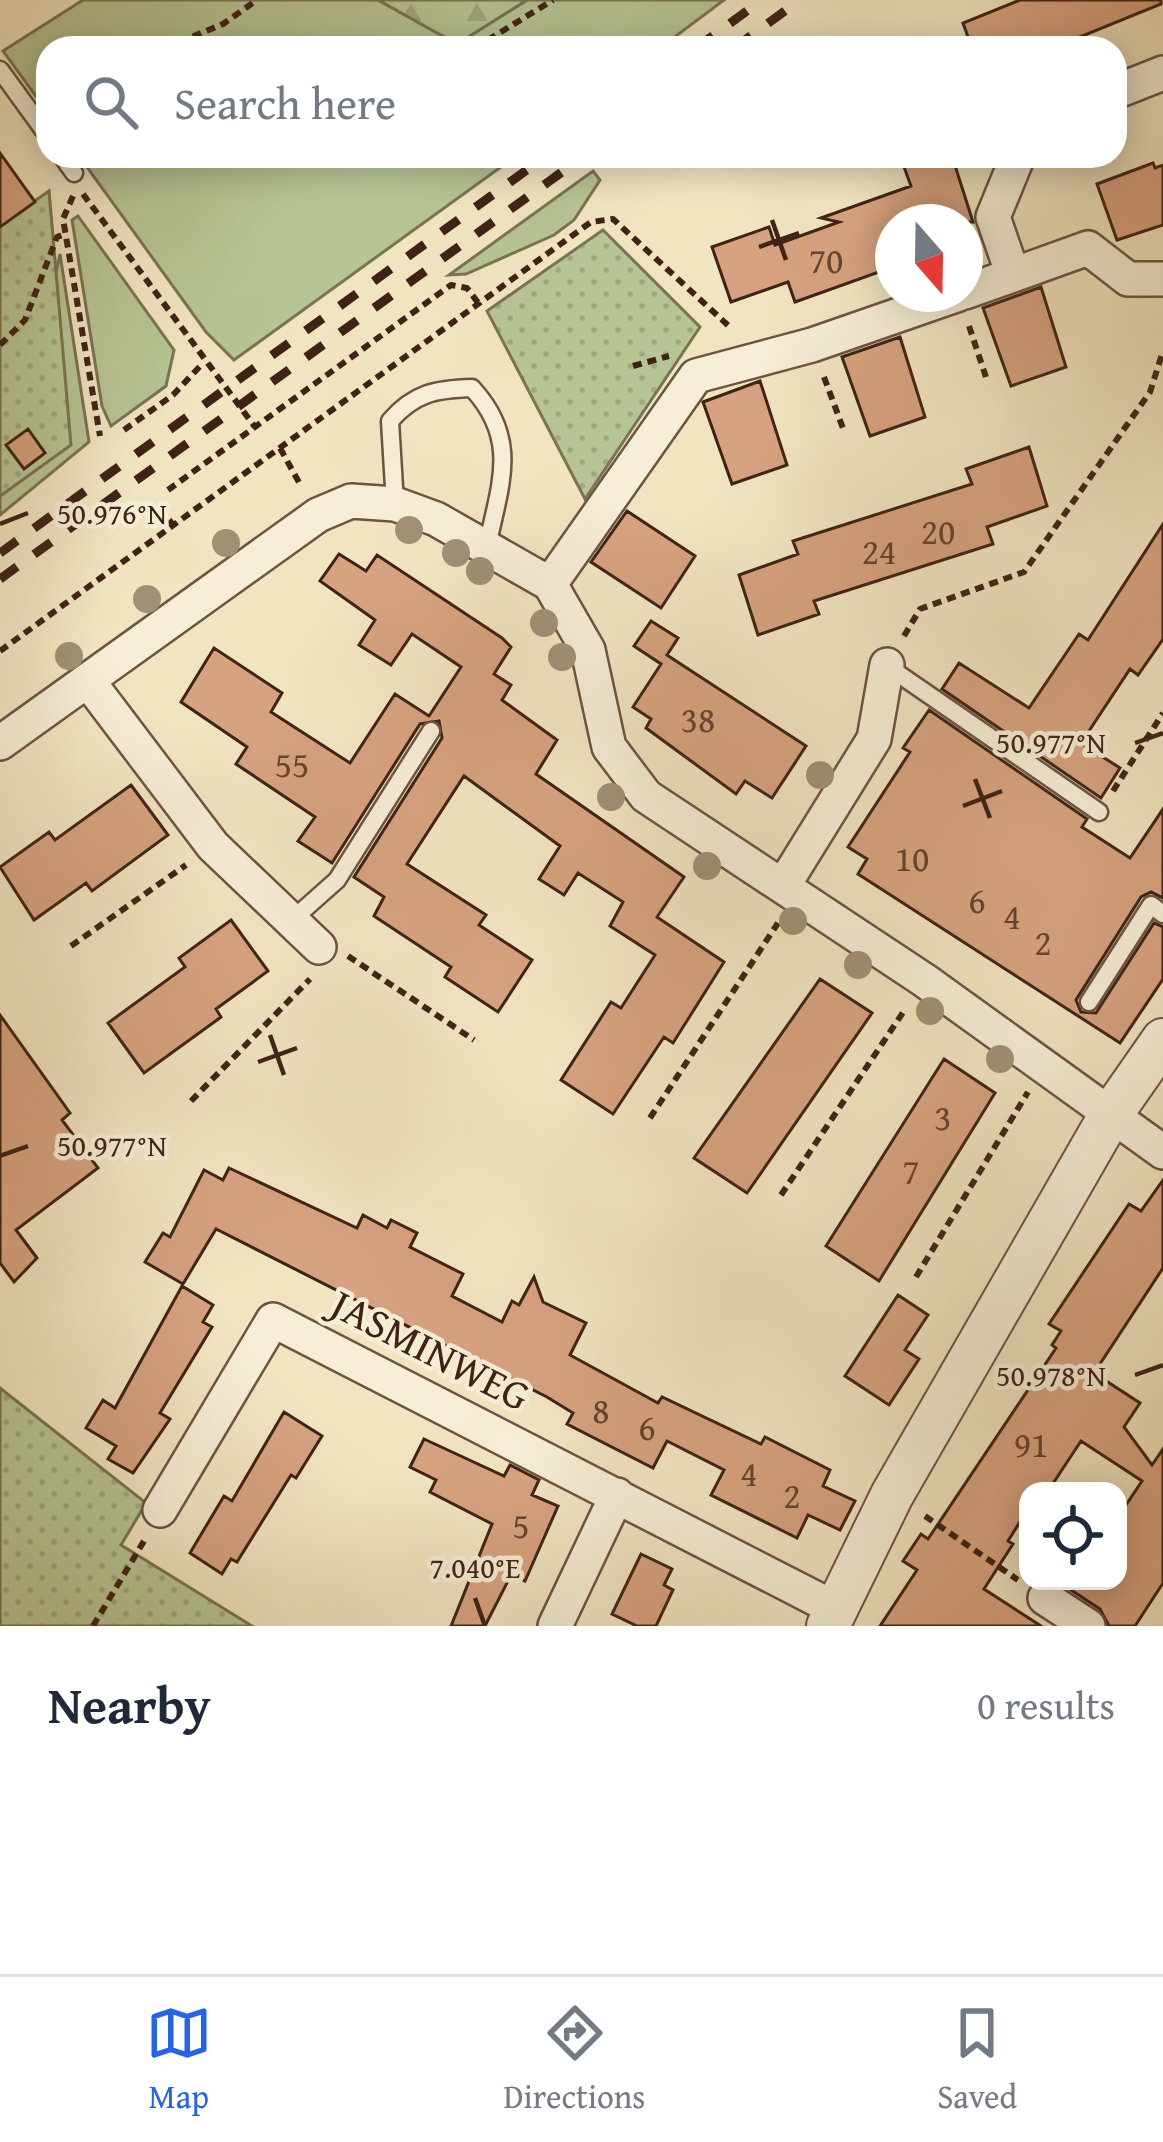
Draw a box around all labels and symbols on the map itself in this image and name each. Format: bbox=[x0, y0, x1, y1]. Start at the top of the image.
north arrow bbox=[875, 204, 983, 312]
house number: 70 bbox=[809, 233, 843, 286]
text: 50.976°N bbox=[57, 491, 167, 535]
house number: 20 bbox=[921, 504, 955, 557]
house number: 24 bbox=[862, 524, 896, 577]
house number: 38 bbox=[681, 692, 715, 745]
text: 50.977°N bbox=[996, 720, 1106, 764]
house number: 55 bbox=[275, 737, 309, 790]
house number: 10 bbox=[895, 831, 929, 884]
house number: 6 bbox=[968, 873, 986, 926]
house number: 4 bbox=[1003, 889, 1021, 942]
house number: 2 bbox=[1034, 915, 1052, 968]
house number: 3 bbox=[934, 1090, 952, 1143]
text: 50.977°N bbox=[57, 1123, 167, 1167]
house number: 7 bbox=[902, 1144, 920, 1197]
street label: JASMINWEG bbox=[317, 1271, 541, 1425]
text: 50.978°N bbox=[996, 1353, 1106, 1397]
house number: 8 bbox=[592, 1383, 610, 1436]
house number: 6 bbox=[638, 1400, 656, 1453]
house number: 91 bbox=[1014, 1417, 1048, 1470]
house number: 4 bbox=[740, 1446, 758, 1499]
house number: 2 bbox=[783, 1468, 801, 1521]
house number: 5 bbox=[512, 1498, 530, 1551]
text: 7.040°E bbox=[430, 1545, 520, 1589]

